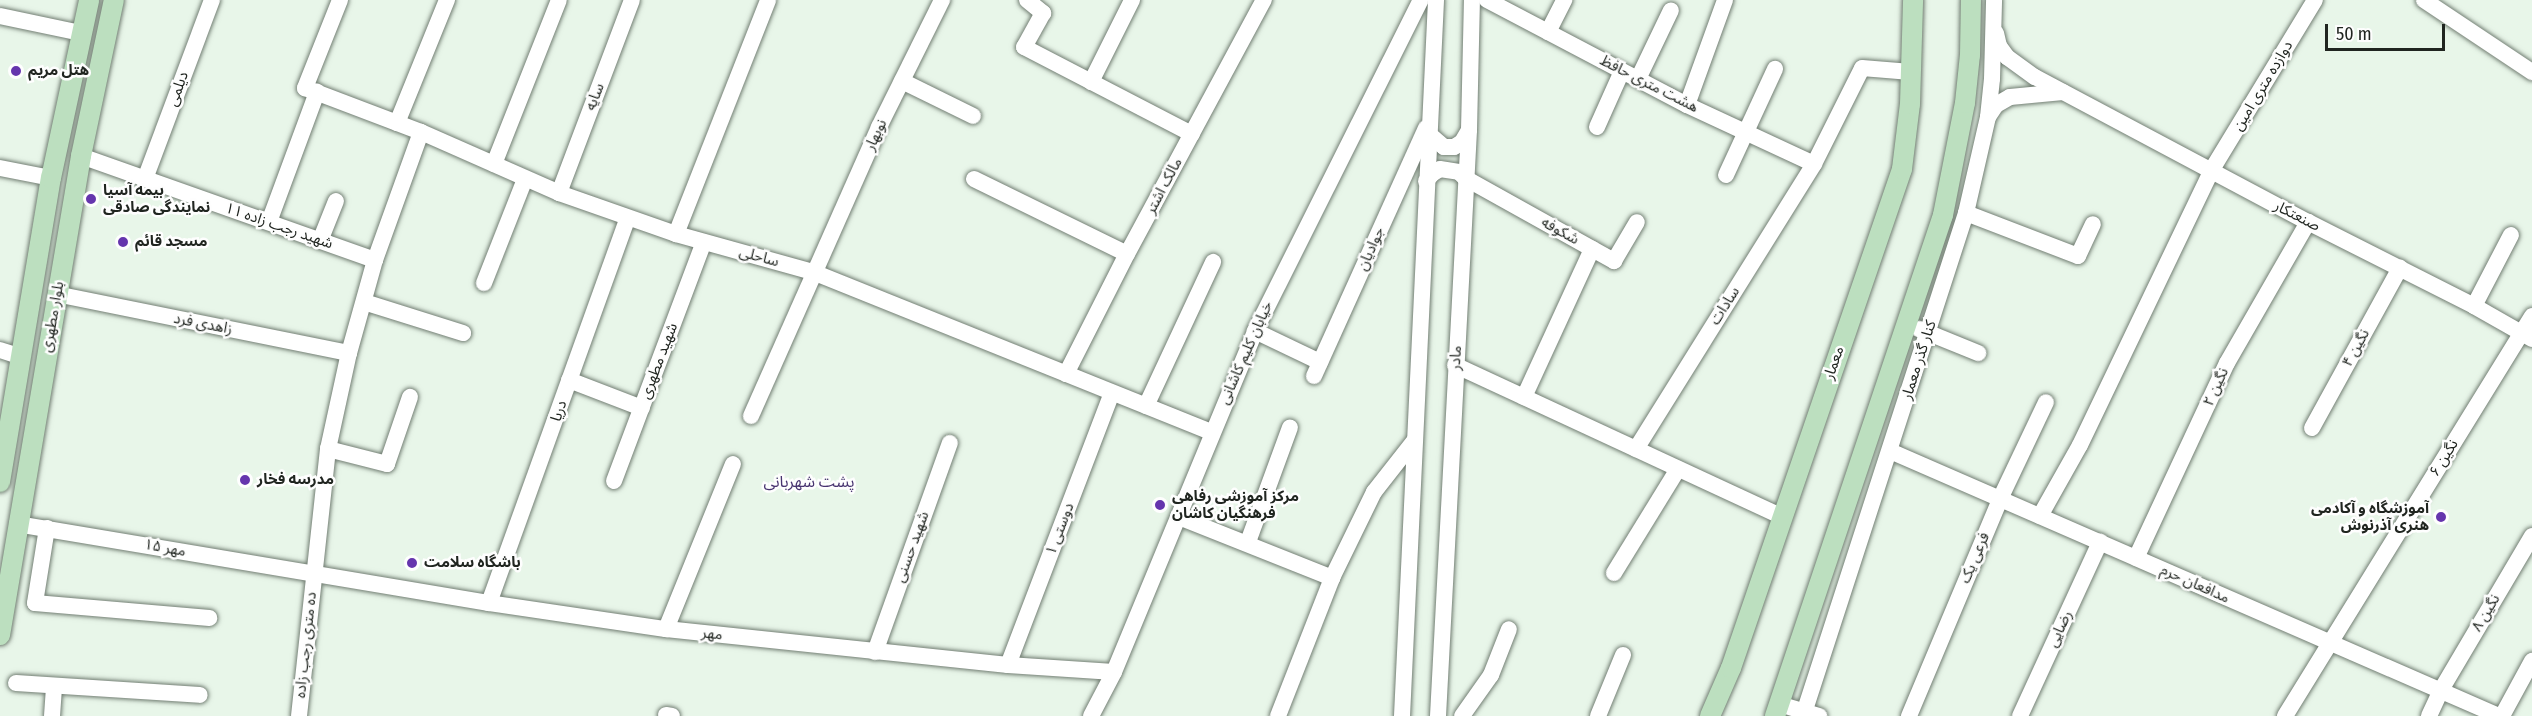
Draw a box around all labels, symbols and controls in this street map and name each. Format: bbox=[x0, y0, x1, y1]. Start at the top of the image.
scale bar bbox=[2328, 12, 2448, 50]
text: 50 m bbox=[2336, 23, 2372, 45]
street label: دوازده متری امین bbox=[2229, 38, 2297, 134]
street label: هشت متری حافظ bbox=[1597, 51, 1701, 117]
place label: هتل مریم bbox=[28, 62, 89, 80]
marker: هتل مریم bbox=[9, 64, 23, 78]
street label: دیلمی bbox=[163, 69, 193, 109]
street label: سایه bbox=[582, 81, 608, 113]
street label: نوبهار bbox=[861, 116, 891, 154]
street label: مالک اشتر bbox=[1142, 155, 1186, 217]
place label: بیمه آسیا نمایندگی صادقی bbox=[103, 181, 210, 216]
marker: بیمه آسیا نمایندگی صادقی bbox=[84, 192, 98, 206]
street label: صنعتکار bbox=[2271, 197, 2323, 235]
street label: شهید رجب زاده ۱۱ bbox=[223, 199, 335, 253]
street label: شکوفه bbox=[1538, 213, 1582, 249]
street label: جوادیان bbox=[1353, 224, 1389, 274]
place label: مسجد قائم bbox=[135, 233, 208, 251]
marker: مسجد قائم bbox=[116, 235, 130, 249]
street label: ساحلی bbox=[737, 243, 781, 271]
street label: بلوار مطهری bbox=[38, 280, 68, 354]
street label: سادات bbox=[1706, 284, 1744, 328]
street label: خیابان کلیم کاشانی bbox=[1215, 299, 1277, 407]
street label: زاهدی فرد bbox=[172, 309, 234, 339]
street label: کنار گذر معمار bbox=[1898, 318, 1940, 402]
street label: شهید مطهری bbox=[636, 320, 682, 402]
street label: نگین ۴ bbox=[2338, 326, 2374, 370]
street label: معمار bbox=[1820, 344, 1848, 382]
street label: مادر bbox=[1446, 345, 1466, 371]
street label: نگین ۲ bbox=[2199, 365, 2233, 409]
street label: دریا bbox=[547, 398, 571, 424]
street label: نگین ۶ bbox=[2426, 436, 2462, 480]
place label: مدرسه فخار bbox=[257, 471, 334, 489]
district label: پشت شهربانی bbox=[763, 472, 855, 492]
marker: مدرسه فخار bbox=[238, 473, 252, 487]
place label: مرکز آموزشی رفاهی فرهنگیان کاشان bbox=[1172, 487, 1299, 522]
marker: مرکز آموزشی رفاهی فرهنگیان کاشان bbox=[1153, 498, 1167, 512]
place label: آموزشگاه و آکادمی هنری آذرنوش bbox=[2311, 499, 2429, 534]
street label: دوستی ۱ bbox=[1042, 500, 1078, 558]
street label: شهید حسنی bbox=[891, 509, 933, 585]
marker: آموزشگاه و آکادمی هنری آذرنوش bbox=[2434, 510, 2448, 524]
street label: فرعی یک bbox=[1956, 530, 1994, 586]
street label: مهر ۱۵ bbox=[143, 535, 187, 561]
place label: باشگاه سلامت bbox=[424, 554, 521, 572]
marker: باشگاه سلامت bbox=[405, 556, 419, 570]
street label: مدافعان حرم bbox=[2158, 561, 2232, 607]
street label: ده متری رجب زاده bbox=[291, 591, 321, 699]
street label: نگین ۸ bbox=[2468, 591, 2504, 635]
street label: رضایی bbox=[2044, 608, 2076, 650]
street label: مهر bbox=[700, 624, 724, 644]

